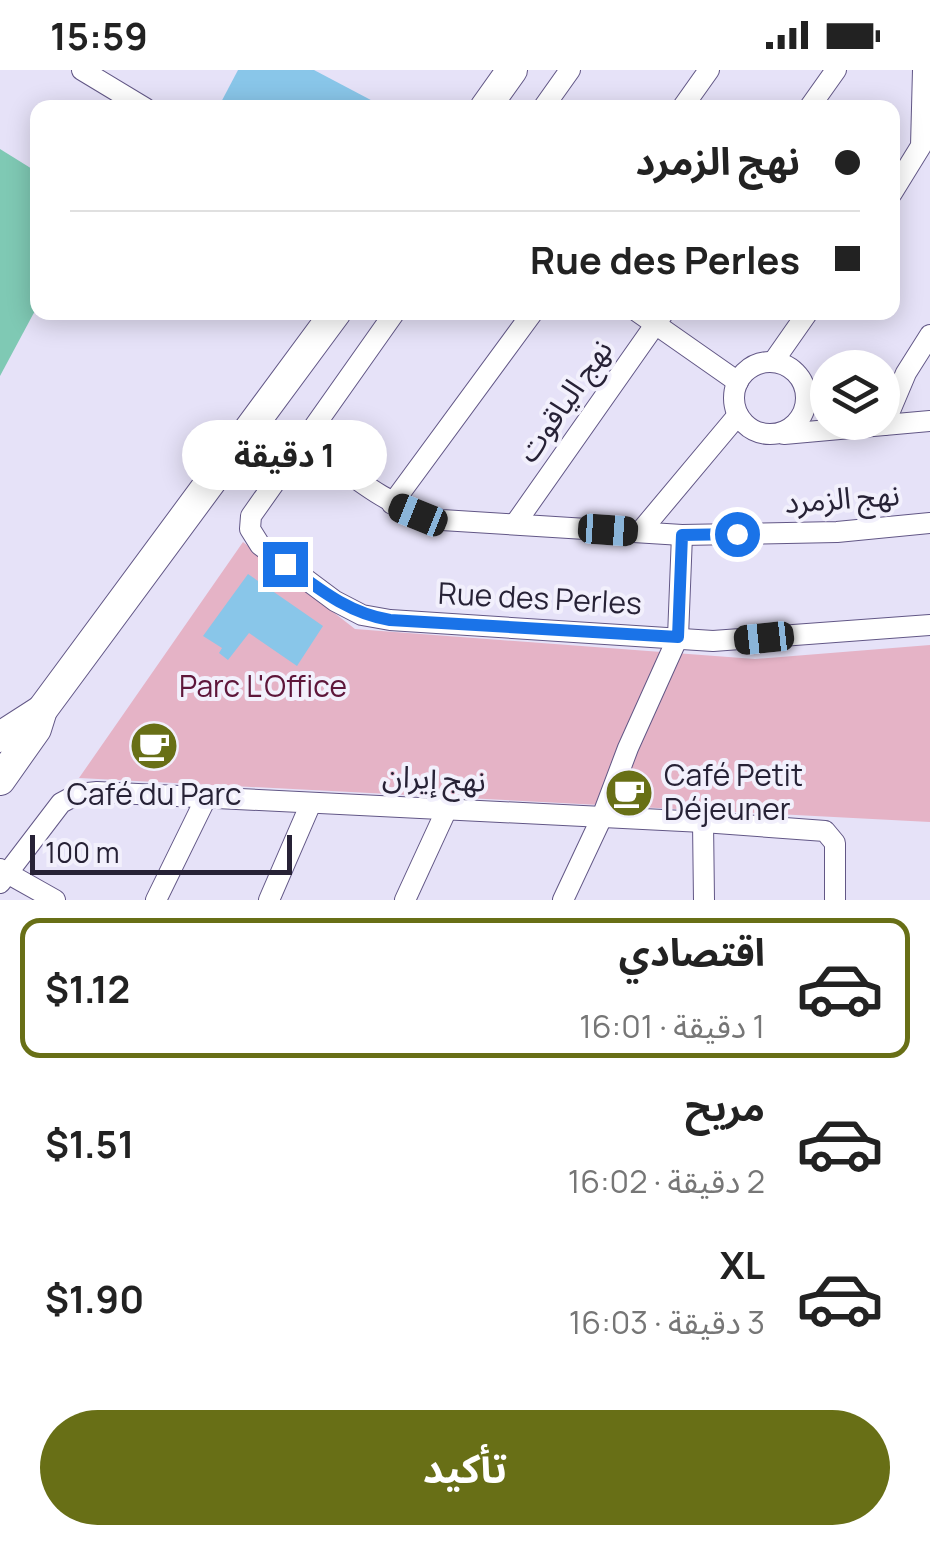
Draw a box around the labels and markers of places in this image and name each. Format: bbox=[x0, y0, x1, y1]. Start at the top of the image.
cafe icon: Café du Parc bbox=[128, 720, 180, 772]
place label: Café Petit Déjeuner bbox=[664, 754, 803, 829]
cafe icon: Café Petit Déjeuner bbox=[603, 767, 655, 819]
place label: Café du Parc bbox=[66, 773, 242, 814]

